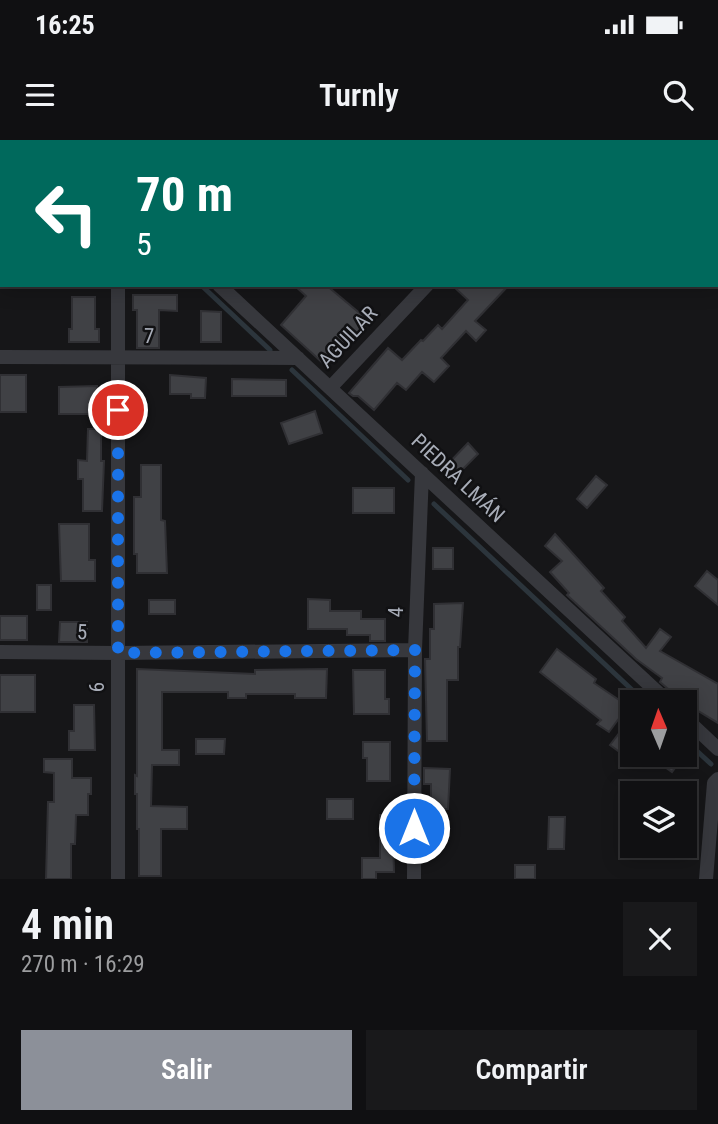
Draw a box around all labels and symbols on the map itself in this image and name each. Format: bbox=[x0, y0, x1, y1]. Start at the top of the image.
street label: AGUILAR bbox=[314, 301, 382, 373]
street label: 7 bbox=[144, 324, 154, 348]
pin bbox=[88, 380, 148, 440]
street label: PIEDRA LMÁN bbox=[406, 429, 510, 527]
street label: 4 bbox=[384, 606, 408, 618]
street label: 5 bbox=[77, 620, 87, 644]
street label: 6 bbox=[85, 682, 109, 692]
north arrow bbox=[620, 690, 696, 766]
position arrow bbox=[377, 791, 451, 865]

